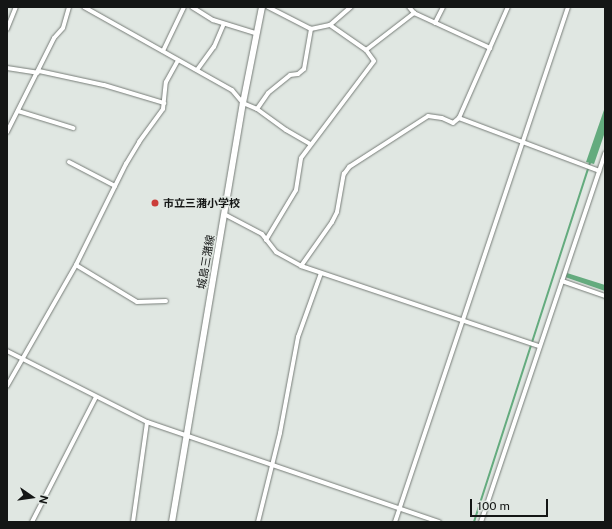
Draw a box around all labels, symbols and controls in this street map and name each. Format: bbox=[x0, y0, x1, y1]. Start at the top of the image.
place label: 市立三潴小学校 bbox=[163, 196, 240, 210]
marker: 市立三潴小学校 bbox=[150, 198, 160, 208]
street label: 城島三潴線 bbox=[195, 234, 217, 290]
north arrow bbox=[12, 477, 52, 517]
scale bar bbox=[472, 491, 550, 517]
text: N bbox=[37, 494, 51, 505]
text: 100 m bbox=[477, 499, 510, 513]

